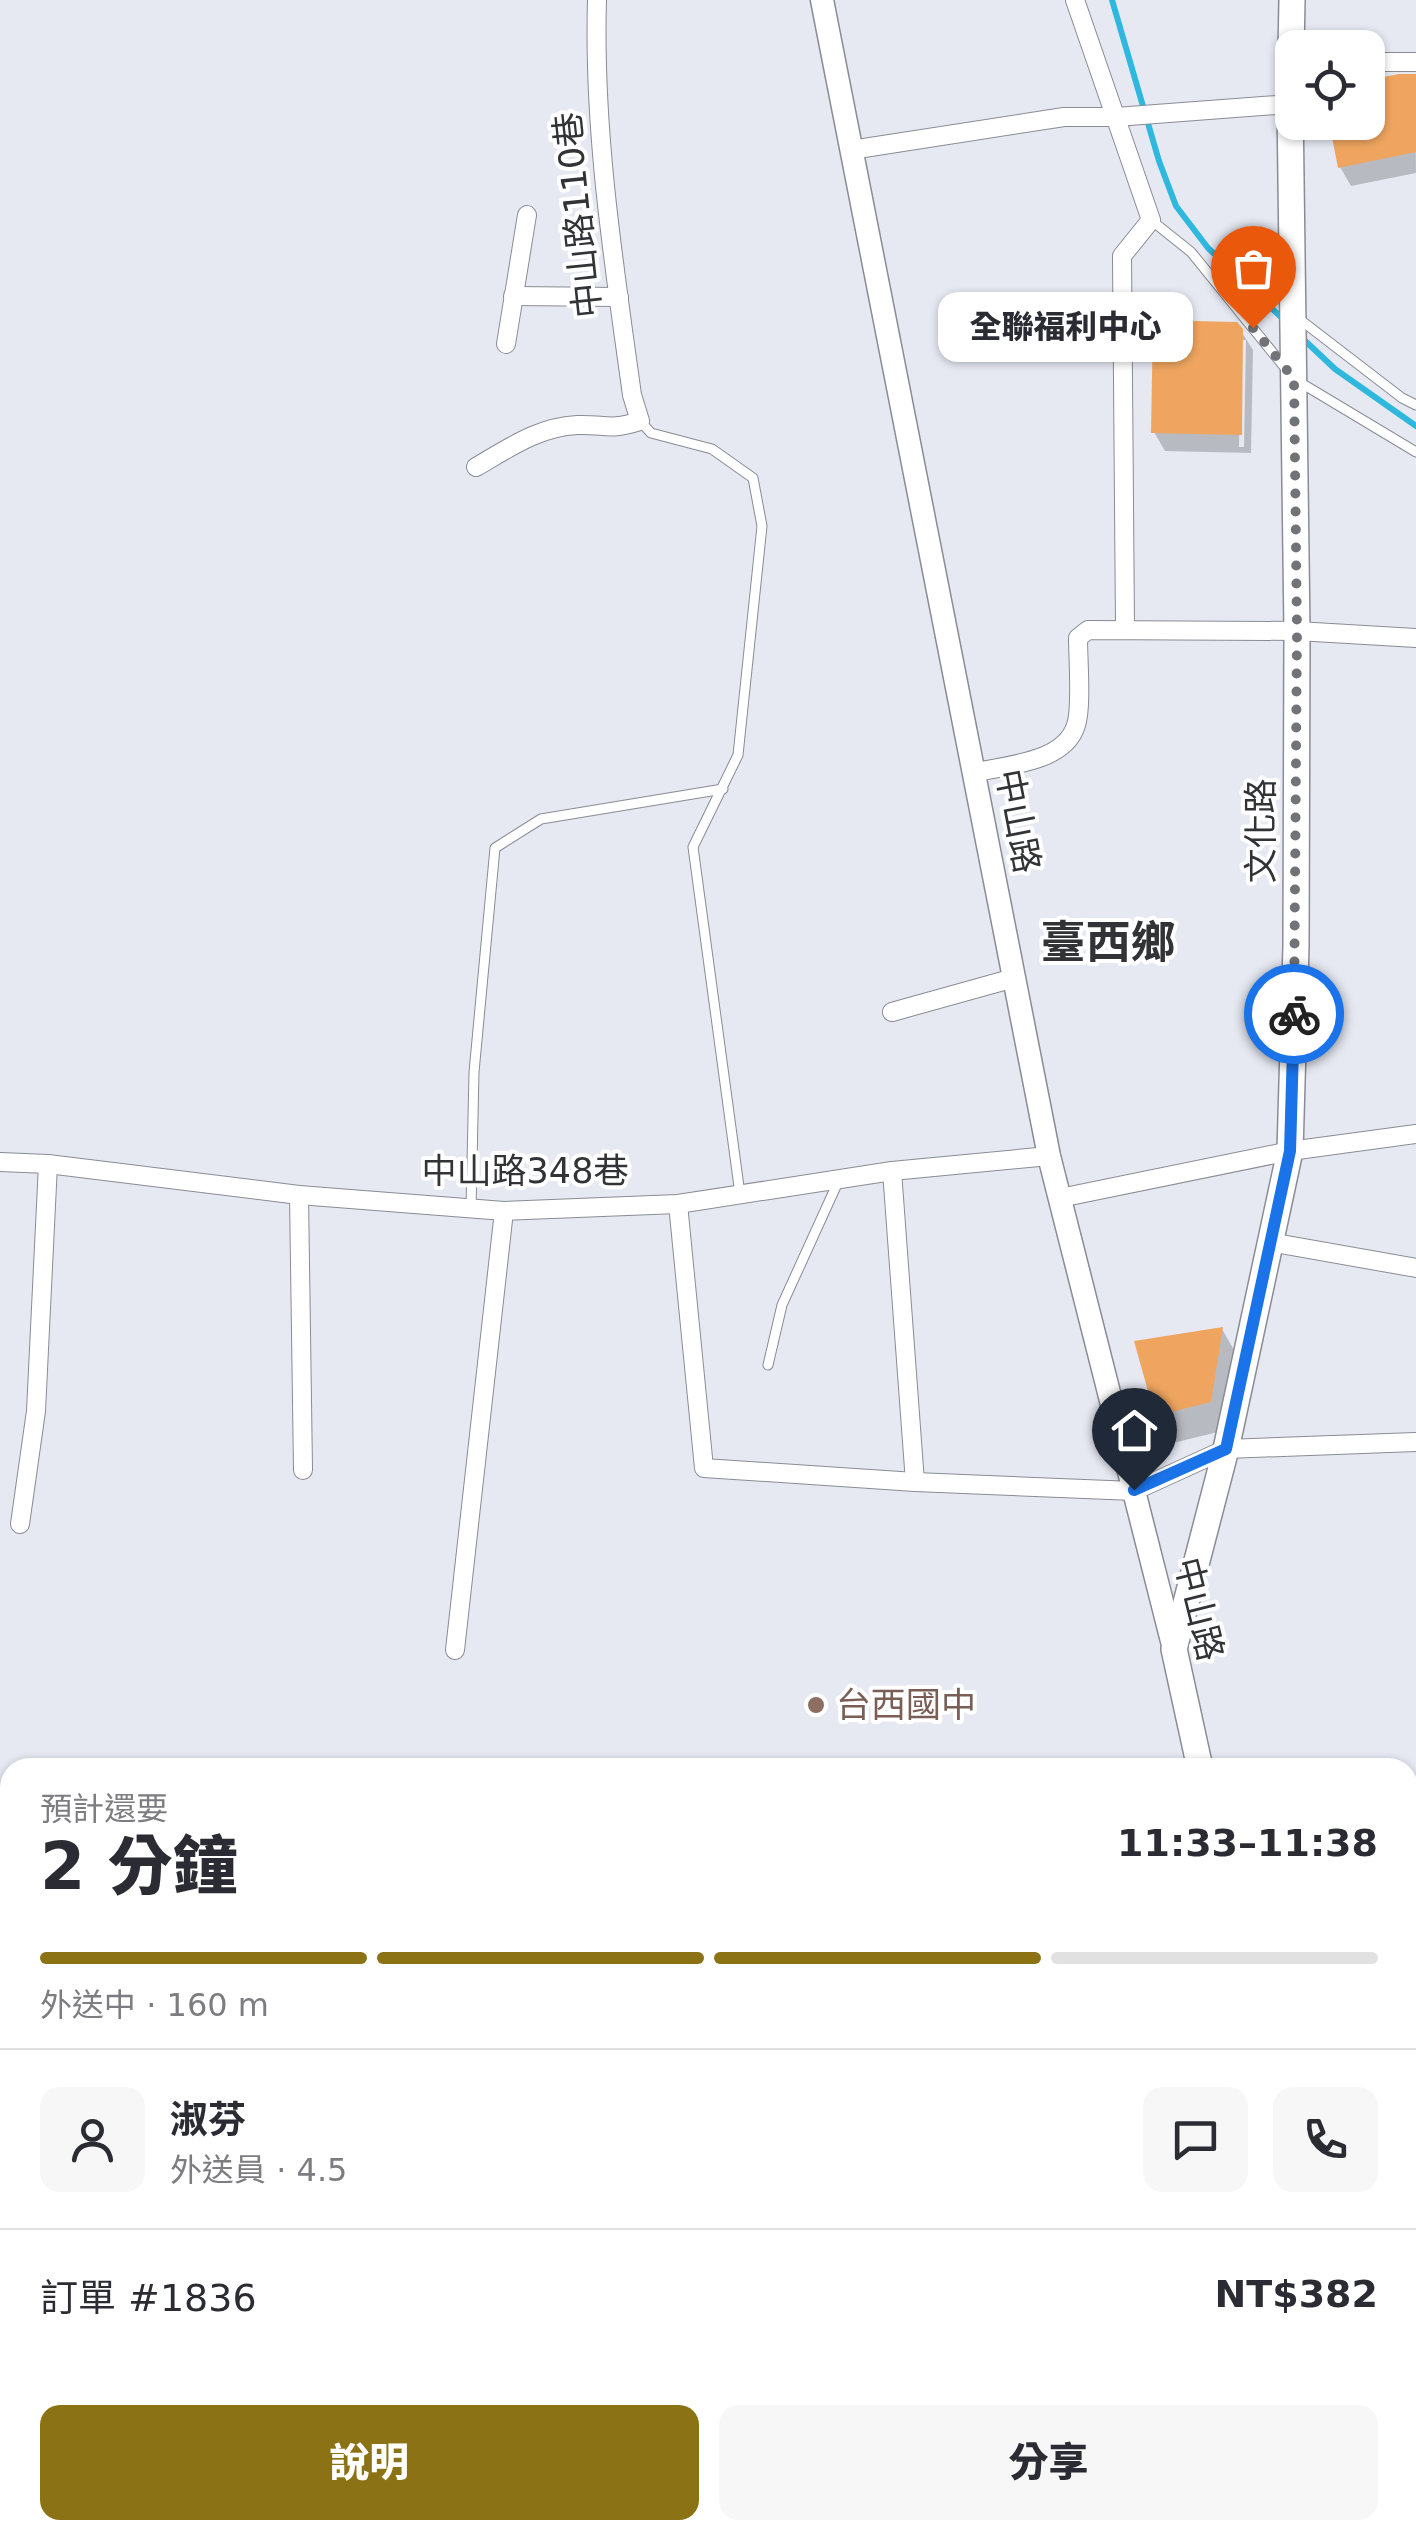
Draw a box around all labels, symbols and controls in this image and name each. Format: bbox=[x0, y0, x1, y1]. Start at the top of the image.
map controls bbox=[1275, 30, 1385, 140]
button: locate bbox=[1275, 30, 1385, 140]
street label: 中山路110巷 bbox=[547, 110, 609, 320]
pin bbox=[1211, 226, 1296, 329]
icon: bag bbox=[1226, 241, 1281, 296]
callout: 全聯福利中心 bbox=[938, 293, 1193, 363]
text: 全聯福利中心 bbox=[969, 308, 1162, 346]
street label: 中山路 bbox=[988, 766, 1048, 876]
street label: 文化路 bbox=[1241, 778, 1281, 884]
district label: 臺西鄉 bbox=[1040, 916, 1176, 969]
courier bbox=[1244, 964, 1344, 1064]
icon: bike bbox=[1267, 987, 1322, 1042]
street label: 中山路348巷 bbox=[422, 1151, 628, 1191]
pin bbox=[1092, 1388, 1177, 1491]
icon: home bbox=[1107, 1403, 1162, 1458]
street label: 中山路 bbox=[1167, 1553, 1231, 1665]
place label: 台西國中 bbox=[836, 1685, 976, 1725]
marker: 台西國中 bbox=[805, 1694, 827, 1716]
text: 預計還要 bbox=[40, 1790, 168, 1828]
text: 11:33–11:38 bbox=[1117, 1821, 1378, 1865]
text: 2 分鐘 bbox=[40, 1829, 238, 1904]
text: 外送中 · 160 m bbox=[40, 1986, 269, 2024]
button: person bbox=[40, 2087, 145, 2192]
button: chat bbox=[1143, 2087, 1248, 2192]
button: phone bbox=[1273, 2087, 1378, 2192]
text: 淑芬 bbox=[170, 2098, 246, 2142]
text: 外送員 · 4.5 bbox=[170, 2151, 347, 2189]
text: NT$382 bbox=[1215, 2272, 1378, 2316]
text: 訂單 #1836 bbox=[40, 2276, 257, 2320]
button: 說明 bbox=[40, 2405, 699, 2520]
button: 分享 bbox=[719, 2405, 1378, 2520]

